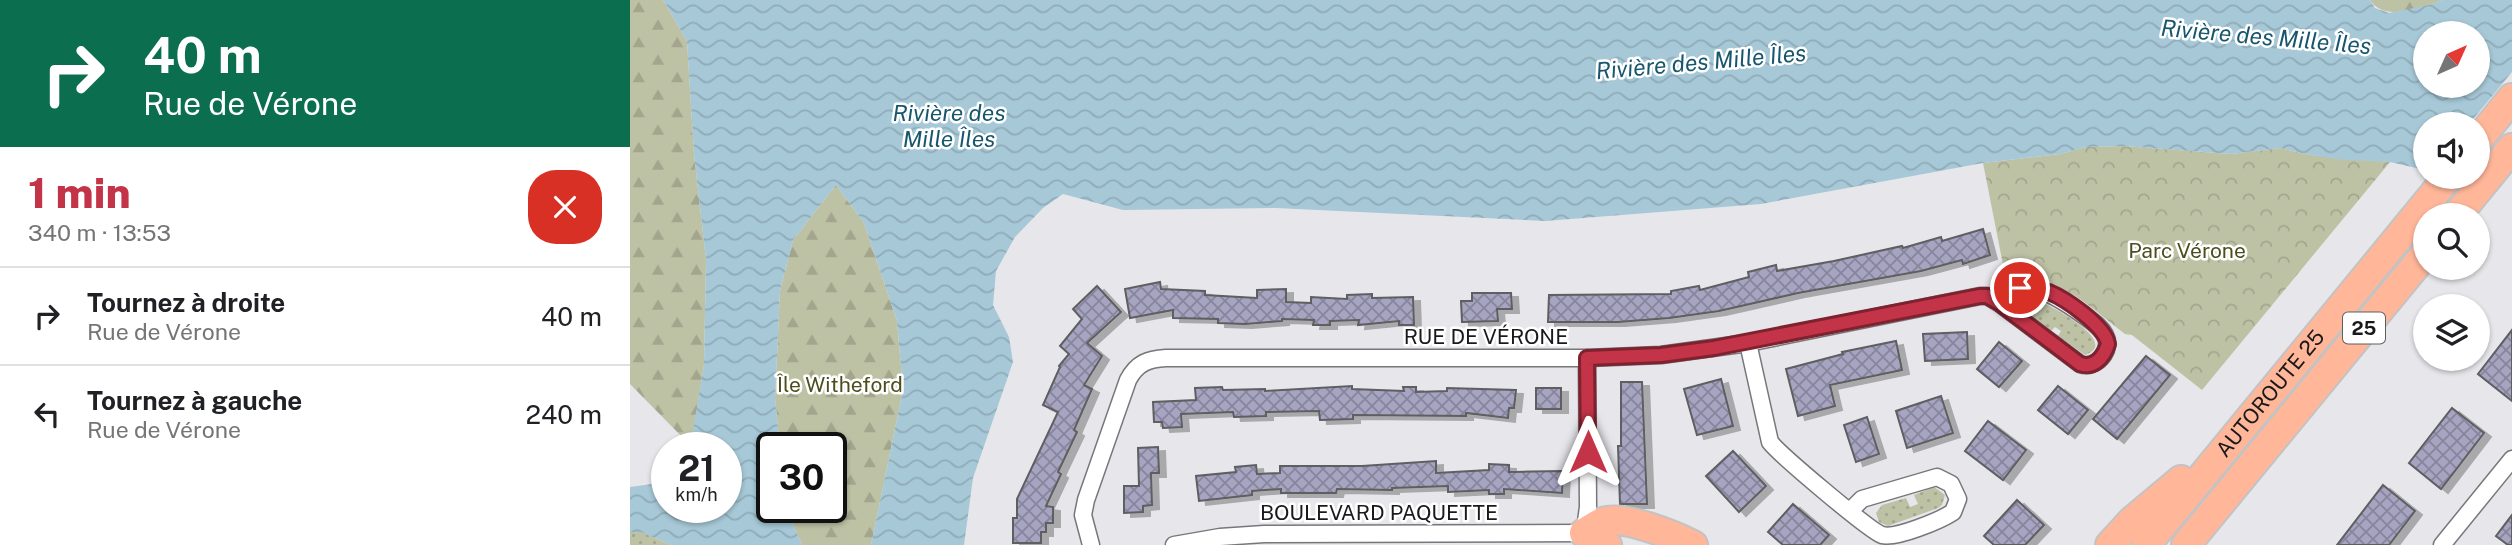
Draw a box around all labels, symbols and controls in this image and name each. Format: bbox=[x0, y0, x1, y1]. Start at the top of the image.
water label: Rivière des Mille Îles bbox=[2160, 14, 2372, 59]
north arrow bbox=[2413, 21, 2490, 98]
map controls bbox=[2413, 21, 2490, 371]
text: 40 m bbox=[143, 26, 262, 84]
icon: right bbox=[28, 28, 119, 119]
water label: Rivière des Mille Îles bbox=[1595, 39, 1807, 84]
text: Rue de Vérone bbox=[143, 85, 357, 122]
water label: Rivière des Mille Îles bbox=[893, 99, 1005, 152]
button: sound bbox=[2413, 112, 2490, 189]
text: 1 min bbox=[28, 168, 131, 217]
button: close bbox=[528, 170, 602, 244]
button: search bbox=[2413, 203, 2490, 280]
text: 340 m · 13:53 bbox=[28, 219, 171, 246]
park label: Parc Vérone bbox=[2128, 238, 2246, 263]
pin bbox=[1990, 258, 2050, 318]
icon: arrive bbox=[2001, 269, 2039, 307]
text: Tournez à droite bbox=[87, 287, 285, 318]
button: layers bbox=[2413, 294, 2490, 371]
icon: right bbox=[28, 297, 66, 335]
text: 40 m bbox=[541, 301, 602, 332]
road number: 25 bbox=[2343, 312, 2385, 344]
text: Rue de Vérone bbox=[87, 318, 241, 345]
street label: RUE DE VÉRONE bbox=[1404, 324, 1568, 349]
street label: AUTOROUTE 25 bbox=[2210, 325, 2329, 462]
park label: Île Witheford bbox=[776, 372, 903, 397]
text: Tournez à gauche bbox=[87, 385, 302, 416]
icon: left bbox=[28, 395, 66, 433]
text: 240 m bbox=[525, 399, 602, 430]
position arrow bbox=[1551, 415, 1625, 489]
text: Rue de Vérone bbox=[87, 416, 241, 443]
speed limit sign: 30 bbox=[756, 432, 847, 523]
text: 21 bbox=[678, 448, 715, 489]
text: km/h bbox=[675, 484, 718, 505]
street label: BOULEVARD PAQUETTE bbox=[1260, 500, 1498, 525]

